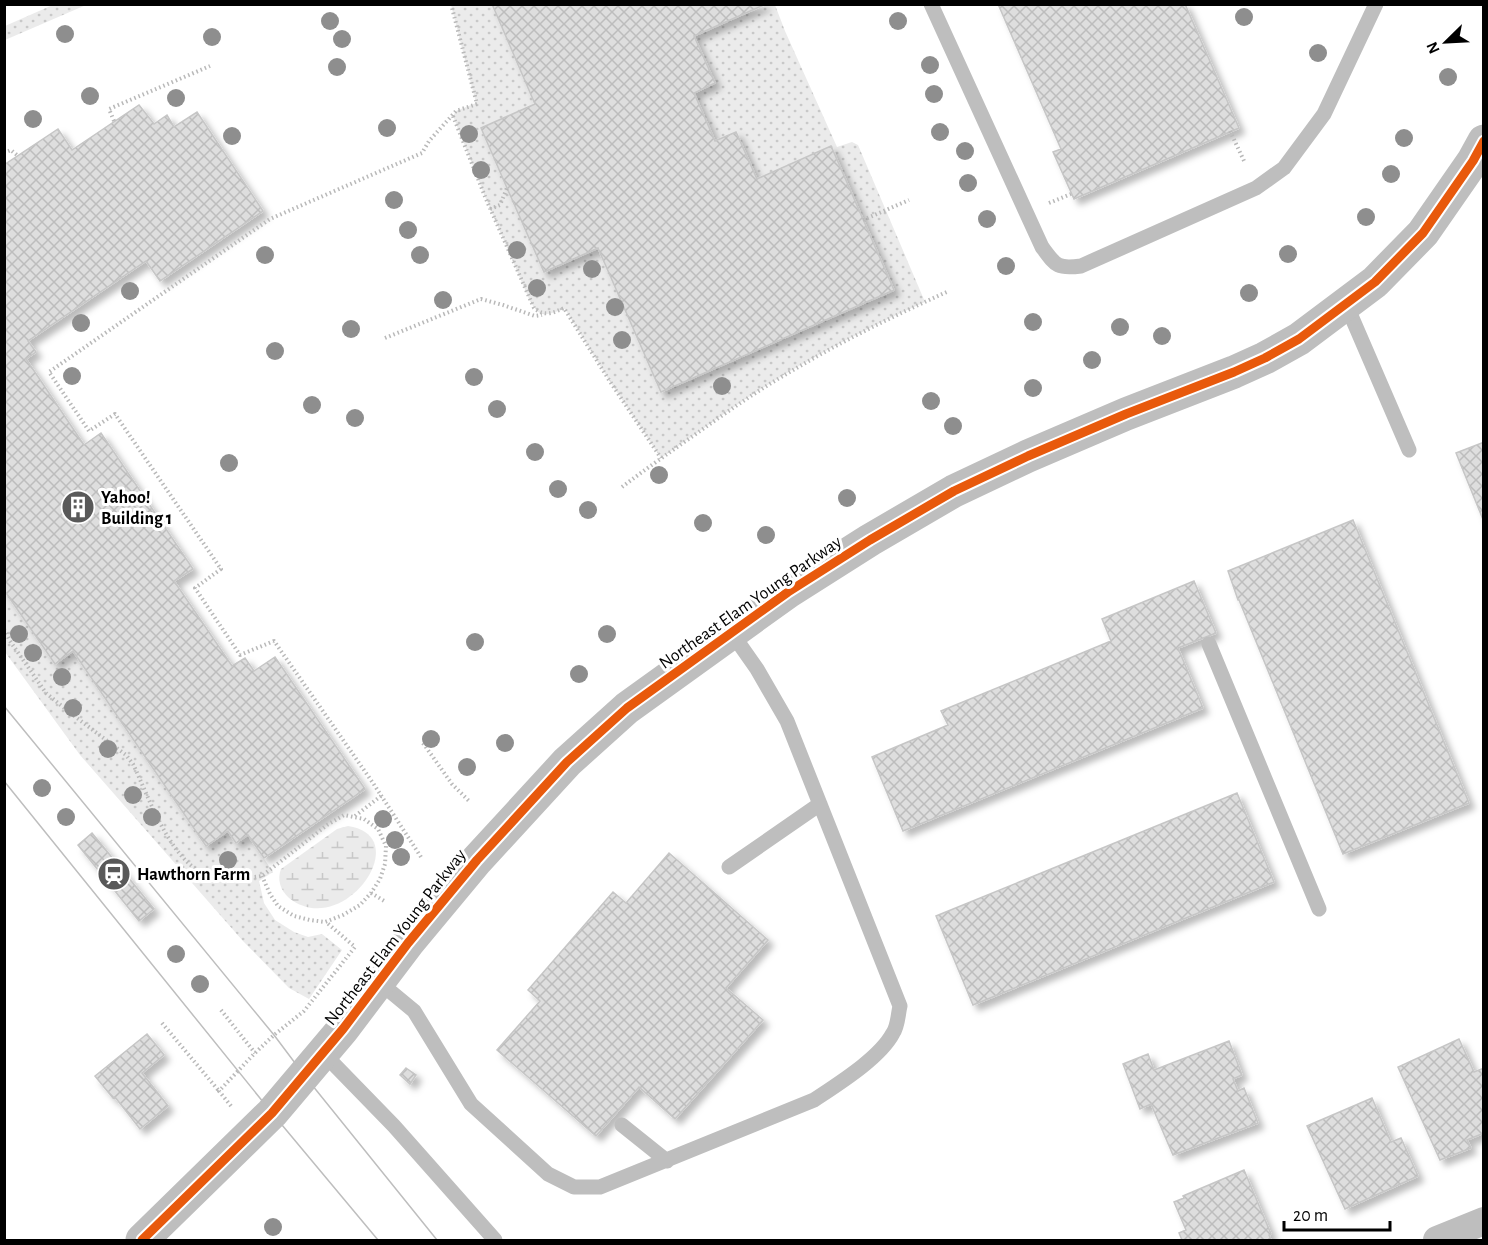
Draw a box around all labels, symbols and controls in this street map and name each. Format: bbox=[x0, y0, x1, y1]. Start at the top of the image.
north arrow bbox=[1416, 12, 1476, 72]
text: N bbox=[1424, 39, 1443, 56]
building icon: Yahoo! Building 1 bbox=[60, 489, 96, 525]
place label: Yahoo! Building 1 bbox=[101, 489, 172, 528]
street label: Northeast Elam Young Parkway bbox=[656, 533, 845, 673]
street label: Northeast Elam Young Parkway bbox=[322, 846, 470, 1029]
station icon: Hawthorn Farm bbox=[96, 856, 132, 892]
place label: Hawthorn Farm bbox=[137, 866, 250, 884]
scale bar bbox=[1284, 1194, 1390, 1232]
text: 20 m bbox=[1293, 1207, 1328, 1225]

